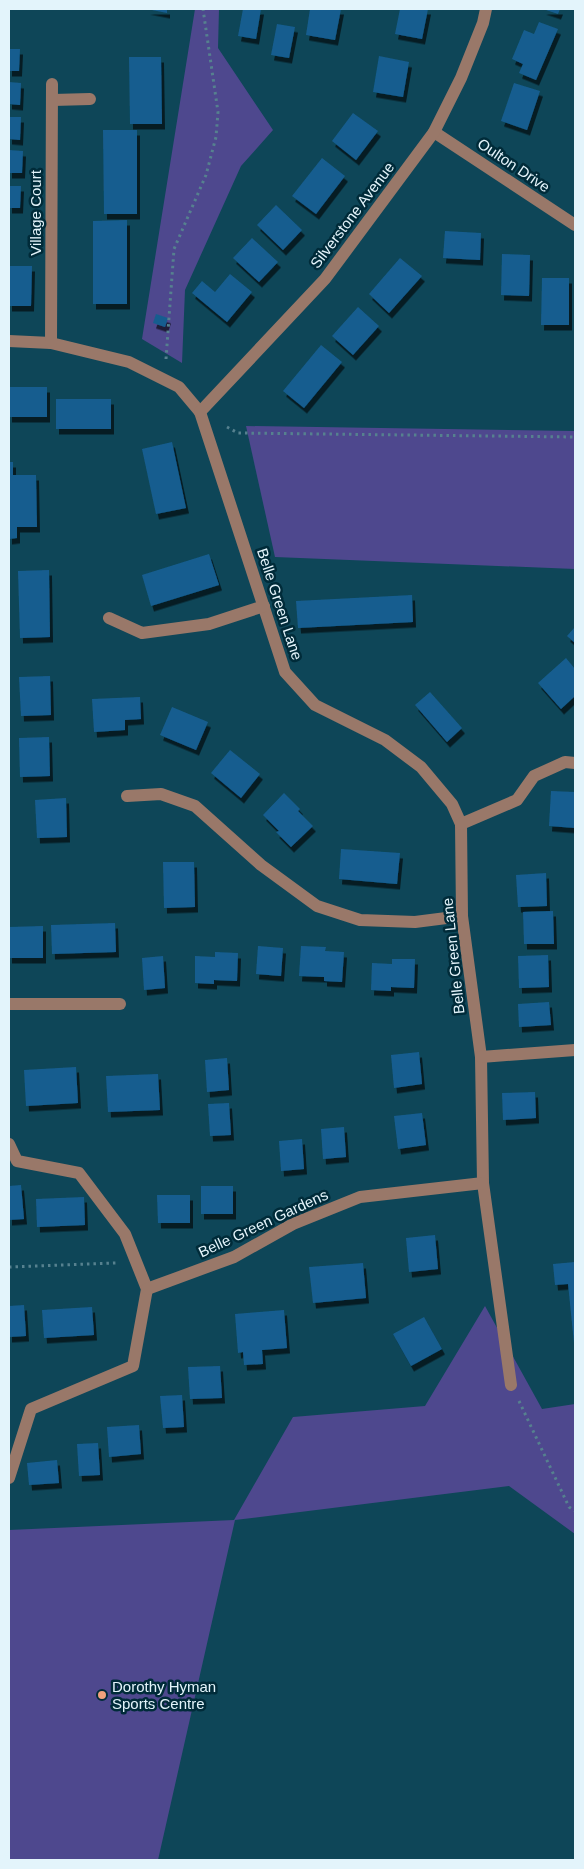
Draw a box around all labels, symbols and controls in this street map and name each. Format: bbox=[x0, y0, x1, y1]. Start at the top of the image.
street label: Oulton Drive bbox=[475, 135, 553, 195]
street label: Silverstone Avenue bbox=[307, 159, 397, 271]
street label: Village Court bbox=[27, 169, 44, 256]
street label: Belle Green Lane bbox=[254, 546, 306, 662]
street label: Belle Green Lane bbox=[438, 897, 468, 1015]
street label: Belle Green Gardens bbox=[196, 1186, 330, 1260]
place label: Dorothy Hyman Sports Centre bbox=[112, 1678, 216, 1712]
marker: Dorothy Hyman Sports Centre bbox=[96, 1689, 108, 1701]

